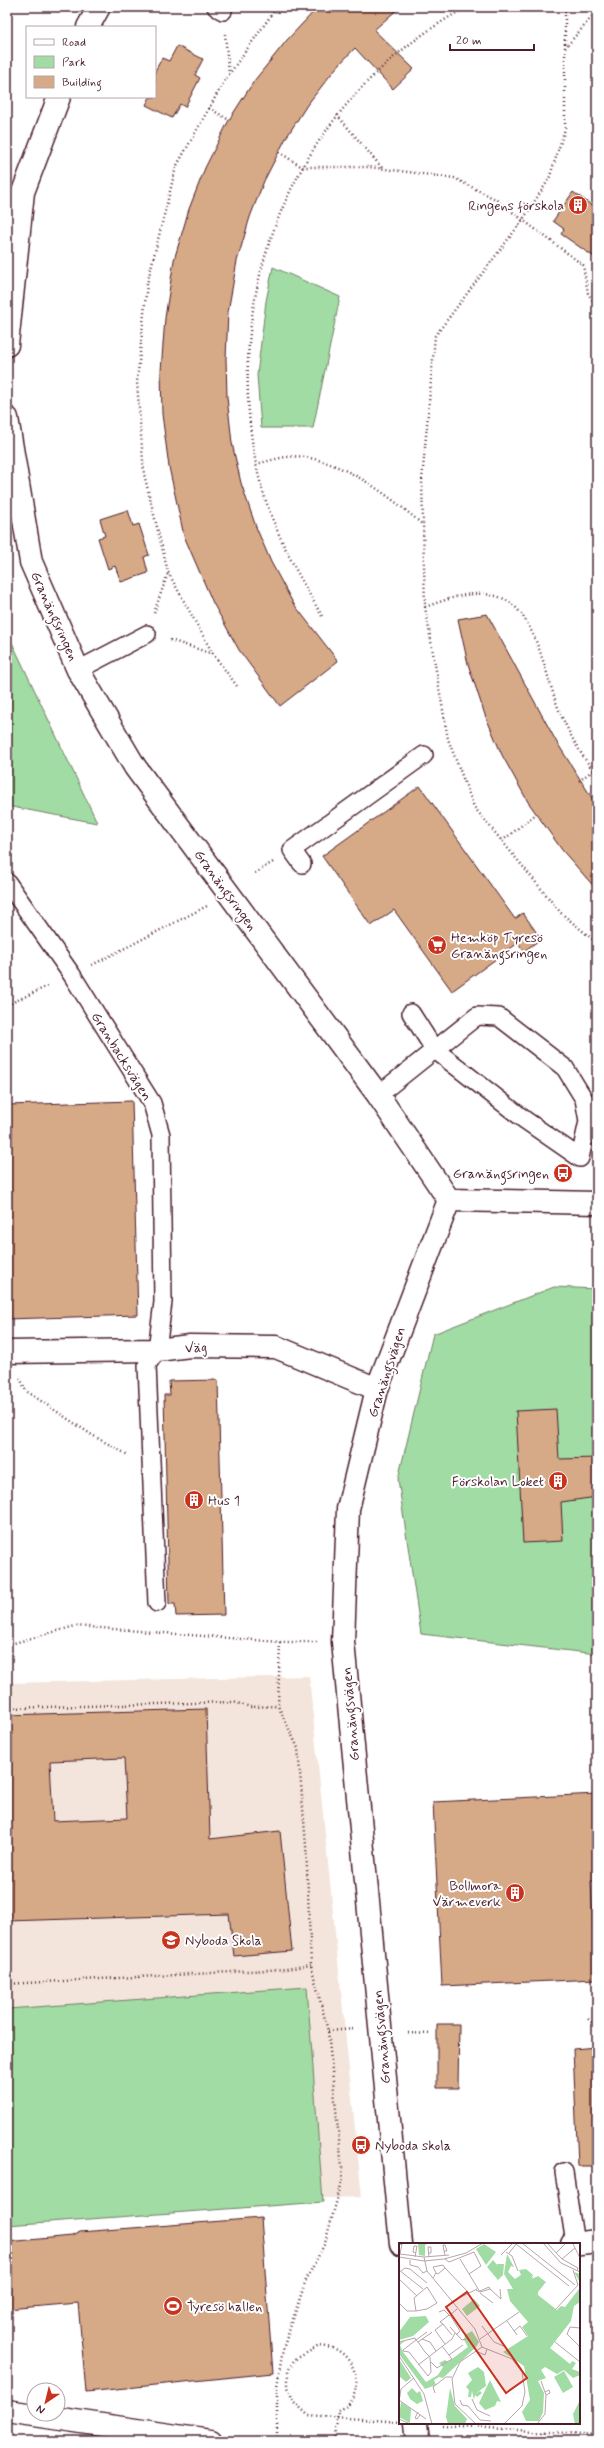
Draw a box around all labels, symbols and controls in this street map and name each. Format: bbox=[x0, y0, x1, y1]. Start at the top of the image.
legend bbox=[26, 26, 156, 98]
scale bar bbox=[450, 26, 534, 52]
text: 20 m bbox=[456, 33, 482, 49]
text: Road bbox=[62, 35, 86, 51]
text: Park bbox=[62, 55, 86, 71]
text: Building bbox=[62, 75, 102, 92]
building icon: Ringens förskola bbox=[567, 194, 589, 216]
place label: Ringens förskola bbox=[468, 197, 564, 216]
street label: Granängsringen bbox=[24, 569, 82, 665]
street label: Granängsringen bbox=[188, 846, 261, 936]
place label: Hemköp Tyresö Granängsringen bbox=[451, 929, 547, 965]
supermarket icon: Hemköp Tyresö Granängsringen bbox=[426, 934, 448, 956]
street label: Granbacksvägen bbox=[87, 1009, 156, 1104]
bus stop icon: Granängsringen bbox=[552, 1162, 574, 1184]
place label: Granängsringen bbox=[453, 1165, 549, 1185]
street label: Granängsvägen bbox=[364, 1325, 412, 1420]
street label: Väg bbox=[185, 1339, 208, 1357]
building icon: Förskolan Loket bbox=[547, 1470, 569, 1492]
place label: Förskolan Loket bbox=[452, 1473, 544, 1491]
building icon: Hus 1 bbox=[183, 1489, 205, 1511]
place label: Hus 1 bbox=[208, 1492, 240, 1510]
street label: Granängsvägen bbox=[338, 1666, 366, 1762]
place label: Bollmora Värmeverk bbox=[433, 1877, 502, 1911]
building icon: Bollmora Värmeverk bbox=[504, 1882, 526, 1904]
school or university icon: Nyboda Skola bbox=[160, 1929, 182, 1951]
place label: Nyboda Skola bbox=[185, 1932, 262, 1950]
street label: Granängsvägen bbox=[369, 1989, 397, 2085]
bus stop icon: Nyboda skola bbox=[350, 2134, 372, 2156]
place label: Nyboda skola bbox=[375, 2137, 451, 2155]
inset map bbox=[399, 2243, 580, 2424]
sports icon: Tyresö hallen bbox=[162, 2295, 184, 2317]
place label: Tyresö hallen bbox=[187, 2298, 262, 2316]
north arrow bbox=[26, 2382, 66, 2422]
text: N bbox=[34, 2402, 48, 2417]

